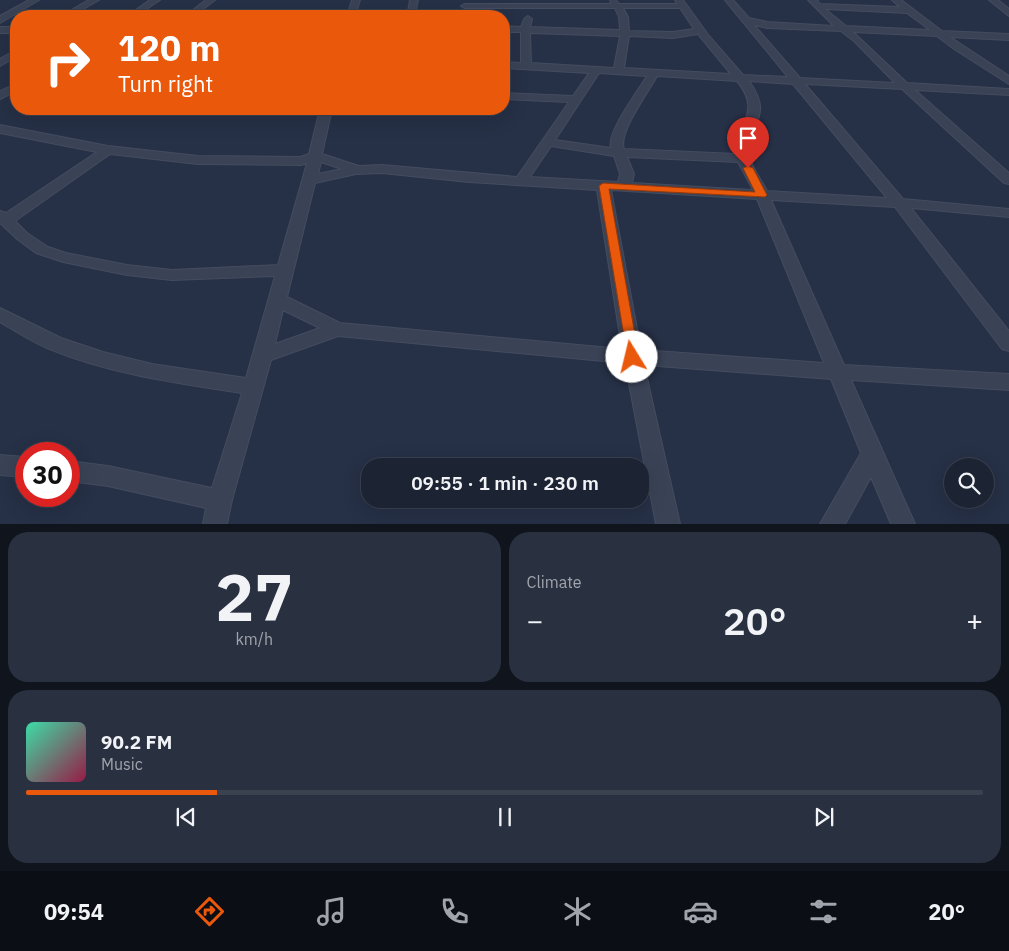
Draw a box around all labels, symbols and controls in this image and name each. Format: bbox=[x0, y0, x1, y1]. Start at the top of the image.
text: 120 m bbox=[118, 25, 221, 71]
icon: right bbox=[35, 30, 100, 95]
text: Turn right bbox=[118, 69, 213, 98]
pin bbox=[727, 117, 769, 168]
icon: arrive bbox=[734, 124, 762, 152]
position arrow bbox=[605, 330, 657, 382]
speed limit sign: 30 bbox=[15, 442, 80, 507]
map controls bbox=[944, 458, 994, 508]
button: search bbox=[944, 458, 994, 508]
text: 09:55 · 1 min · 230 m bbox=[411, 471, 599, 495]
text: 27 bbox=[215, 554, 293, 639]
text: Climate bbox=[527, 572, 582, 592]
text: 20° bbox=[723, 596, 786, 645]
text: − bbox=[527, 602, 543, 639]
text: + bbox=[966, 602, 983, 639]
text: km/h bbox=[235, 629, 273, 649]
text: 90.2 FM bbox=[101, 730, 172, 754]
text: Music bbox=[101, 754, 143, 774]
icon: previous bbox=[172, 803, 200, 831]
icon: pause bbox=[491, 803, 519, 831]
icon: next bbox=[810, 803, 838, 831]
icon: directions bbox=[192, 894, 227, 929]
icon: music bbox=[314, 894, 349, 929]
icon: phone bbox=[437, 894, 472, 929]
icon: climate bbox=[560, 894, 595, 929]
icon: car bbox=[683, 894, 718, 929]
icon: filters bbox=[806, 894, 841, 929]
text: 09:54 bbox=[44, 897, 104, 926]
text: 20° bbox=[928, 897, 965, 926]

